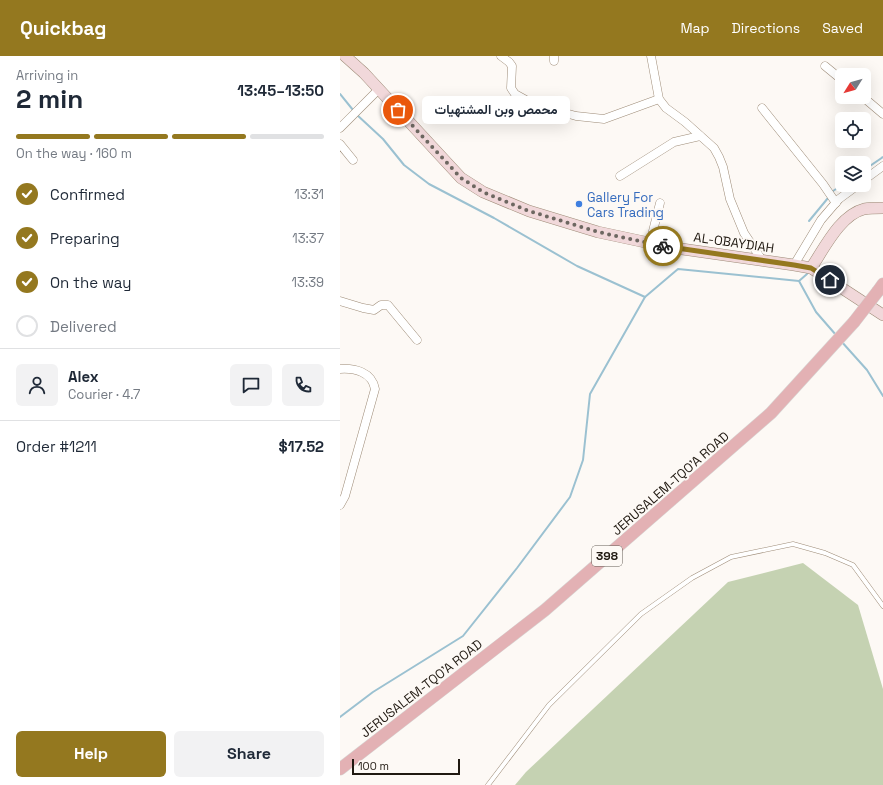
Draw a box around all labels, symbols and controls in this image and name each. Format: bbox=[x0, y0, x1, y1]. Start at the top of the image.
text: Quickbag bbox=[20, 16, 107, 41]
text: Map bbox=[680, 19, 710, 37]
text: Directions bbox=[732, 19, 800, 37]
text: Saved bbox=[822, 19, 863, 37]
text: Arriving in bbox=[16, 67, 78, 84]
north arrow bbox=[835, 68, 871, 104]
map controls bbox=[835, 68, 871, 192]
text: 13:45–13:50 bbox=[237, 81, 324, 100]
text: 2 min bbox=[16, 82, 83, 116]
pin bbox=[381, 93, 415, 127]
callout: محمص وبن المشتهيات bbox=[422, 96, 570, 124]
icon: bag bbox=[387, 99, 409, 121]
text: محمص وبن المشتهيات bbox=[435, 101, 557, 118]
button: locate bbox=[835, 112, 871, 148]
text: On the way · 160 m bbox=[16, 145, 132, 162]
button: layers bbox=[835, 156, 871, 192]
icon: check bbox=[16, 183, 38, 205]
text: Confirmed bbox=[50, 185, 125, 204]
text: 13:31 bbox=[294, 186, 324, 203]
place label: Gallery For Cars Trading bbox=[587, 189, 664, 221]
marker: Gallery For Cars Trading bbox=[574, 199, 584, 209]
courier bbox=[643, 226, 683, 266]
icon: check bbox=[16, 227, 38, 249]
street label: AL-OBAYDIAH bbox=[693, 228, 775, 257]
text: Preparing bbox=[50, 229, 120, 248]
text: 13:37 bbox=[292, 230, 324, 247]
icon: bike bbox=[652, 235, 674, 257]
pin bbox=[813, 263, 847, 297]
icon: home bbox=[819, 269, 841, 291]
icon: check bbox=[16, 271, 38, 293]
text: On the way bbox=[50, 273, 131, 292]
text: 13:39 bbox=[292, 274, 324, 291]
text: Delivered bbox=[50, 317, 117, 336]
button: person bbox=[16, 364, 58, 406]
button: chat bbox=[230, 364, 272, 406]
button: phone bbox=[282, 364, 324, 406]
text: Alex bbox=[68, 367, 99, 386]
text: Courier · 4.7 bbox=[68, 386, 140, 403]
street label: JERUSALEM-TQO'A ROAD bbox=[608, 428, 733, 539]
text: Order #1211 bbox=[16, 437, 97, 456]
text: $17.52 bbox=[279, 437, 324, 456]
road number: 398 bbox=[592, 546, 622, 566]
street label: JERUSALEM-TQO'A ROAD bbox=[357, 635, 486, 741]
button: Help bbox=[16, 731, 166, 777]
button: Share bbox=[174, 731, 324, 777]
scale bar bbox=[352, 757, 460, 776]
text: 100 m bbox=[358, 759, 389, 773]

